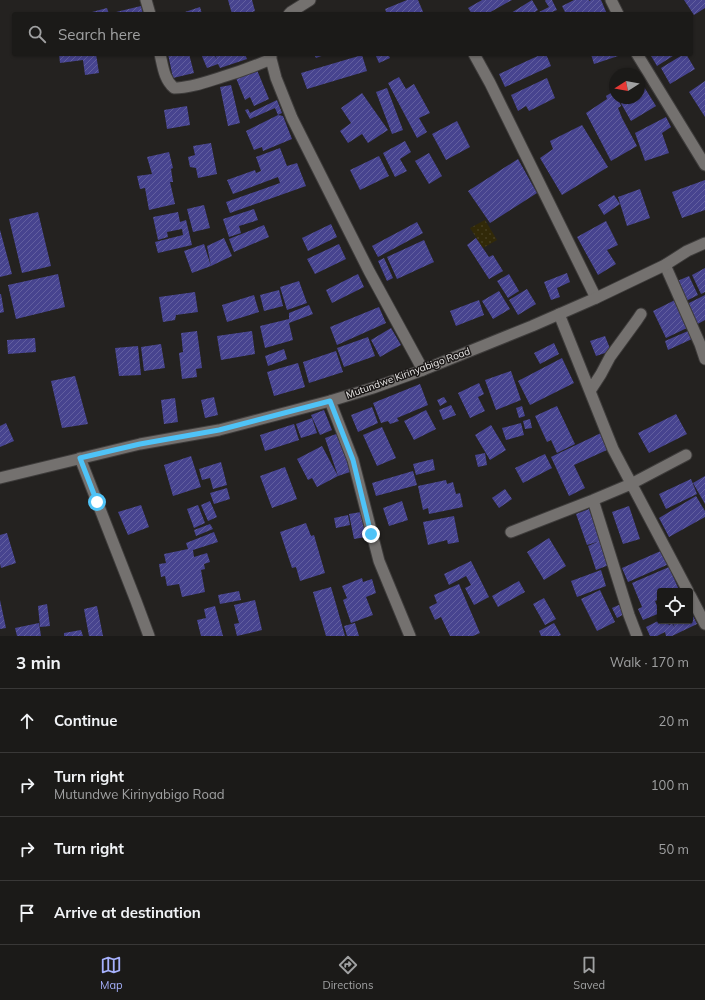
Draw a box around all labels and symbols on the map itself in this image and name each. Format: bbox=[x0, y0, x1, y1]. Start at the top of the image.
north arrow bbox=[609, 68, 645, 104]
street label: Mutundwe Kirinyabigo Road bbox=[344, 344, 472, 402]
route start bbox=[88, 493, 106, 511]
route end bbox=[362, 525, 380, 543]

